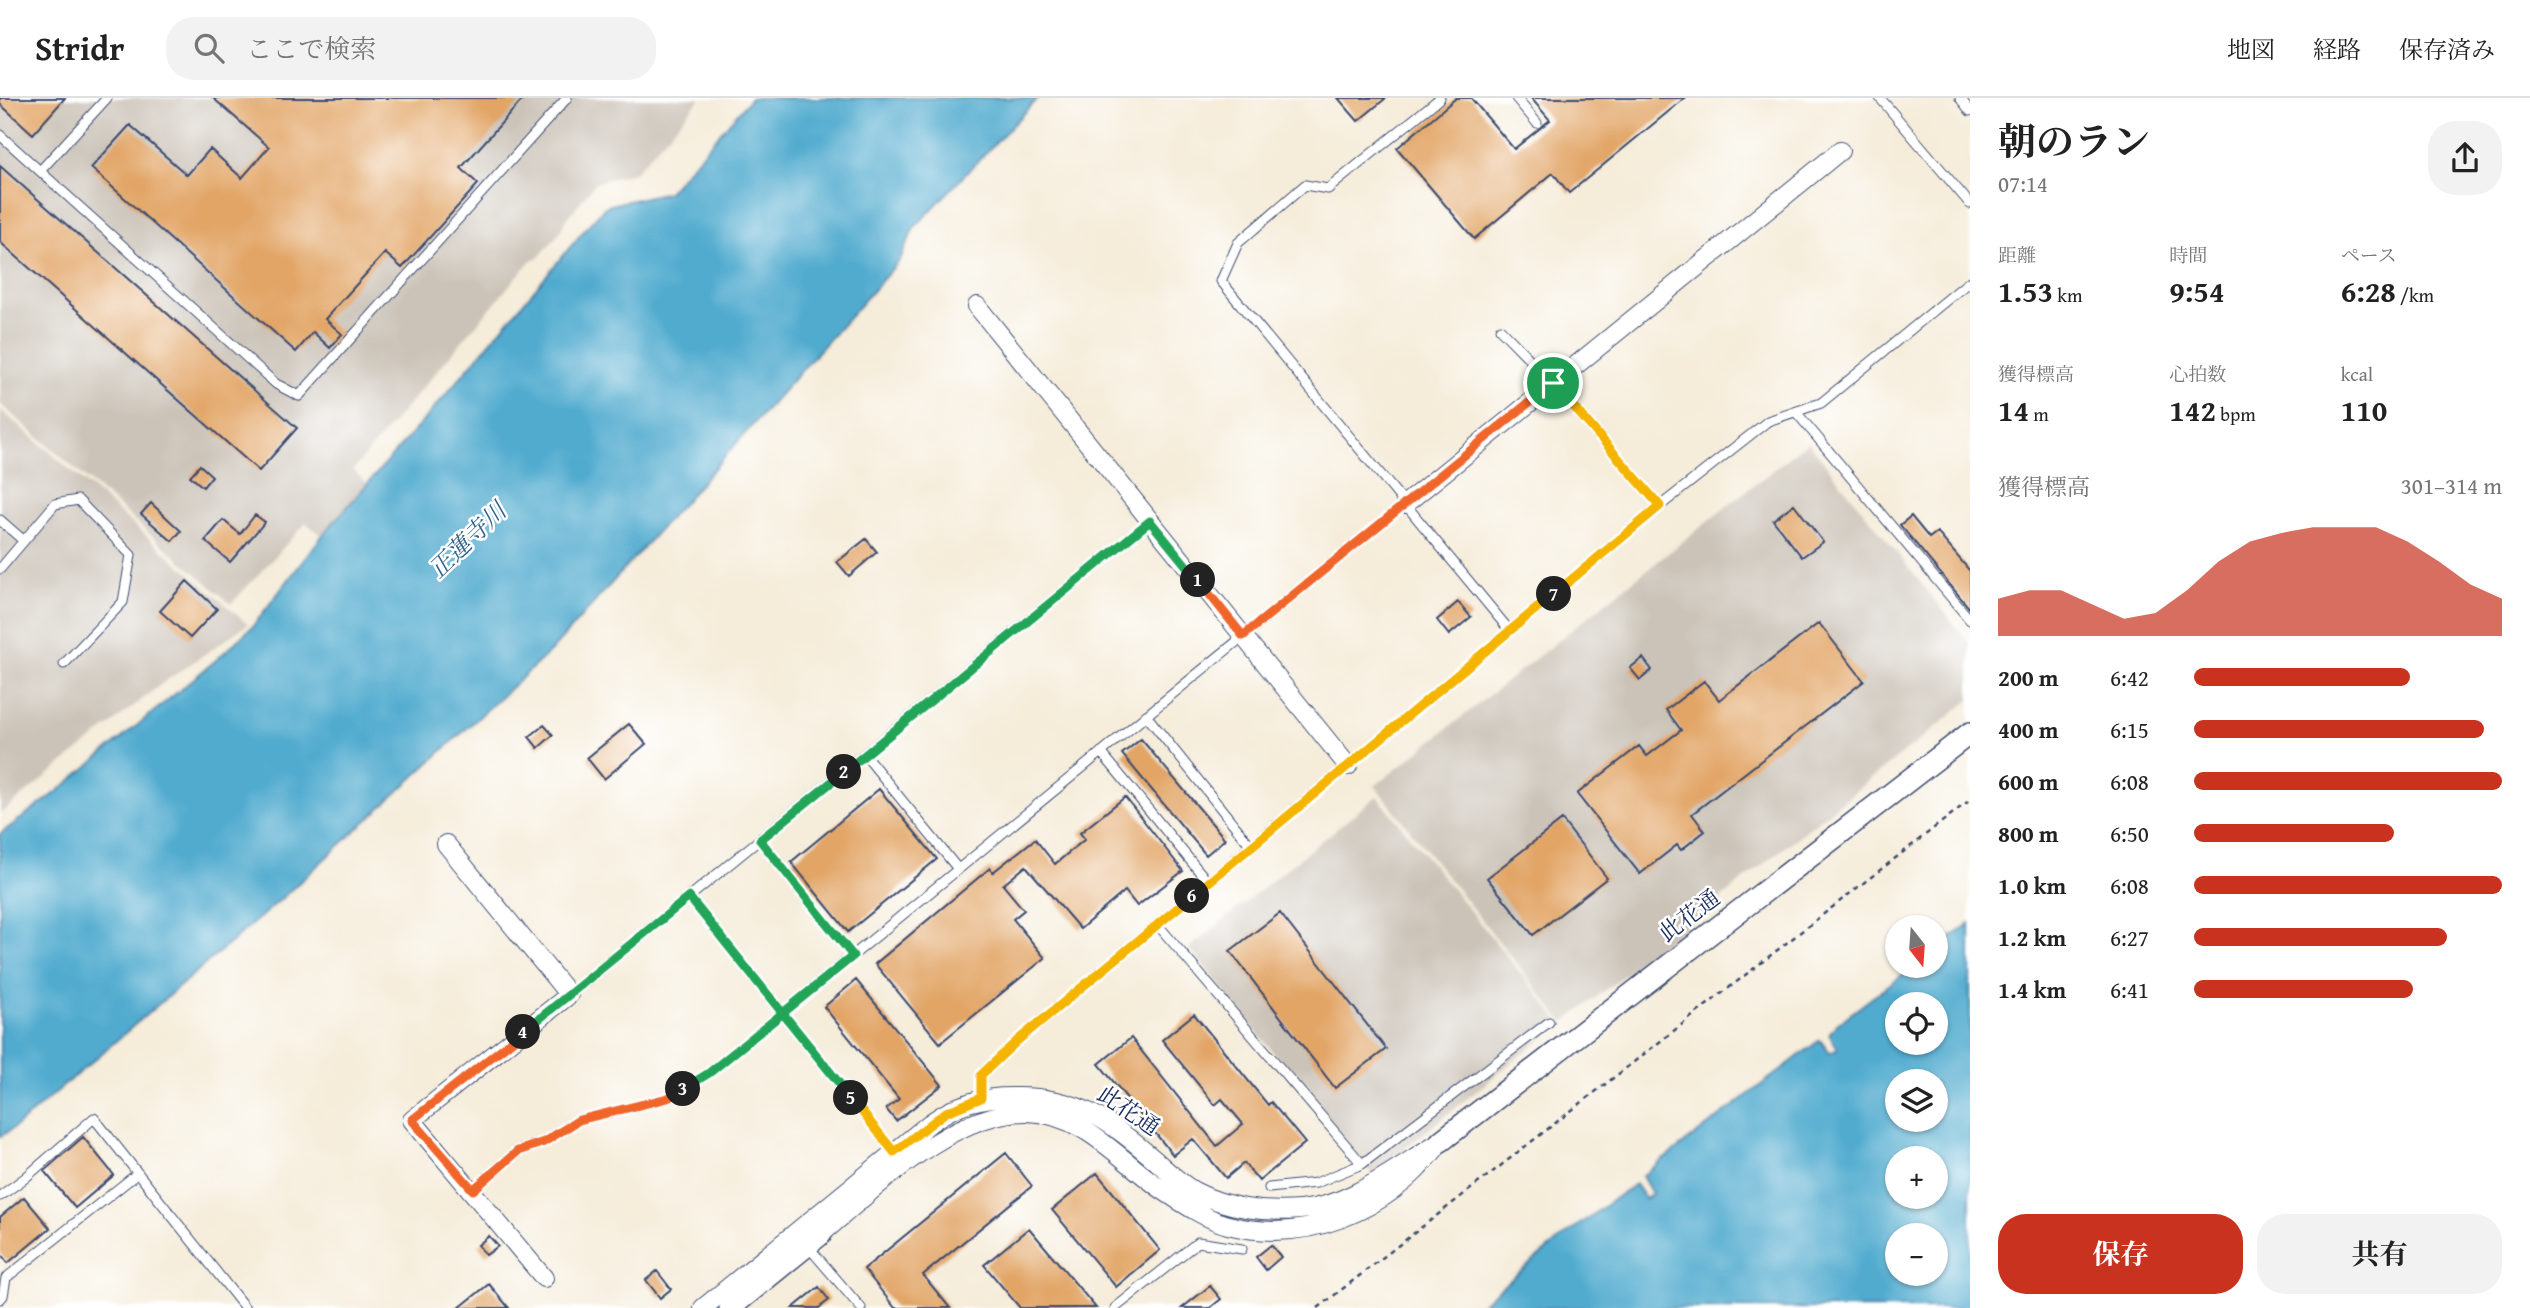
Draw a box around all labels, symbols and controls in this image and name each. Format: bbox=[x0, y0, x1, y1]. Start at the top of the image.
search box bbox=[166, 17, 656, 80]
text: Stridr bbox=[35, 24, 124, 72]
icon: search bbox=[190, 29, 228, 67]
text: ここで検索 bbox=[246, 29, 376, 68]
text: 地図 bbox=[2227, 32, 2275, 67]
text: 経路 bbox=[2313, 32, 2361, 67]
text: 保存済み bbox=[2399, 32, 2495, 67]
text: 朝のラン bbox=[1998, 113, 2150, 169]
button: share bbox=[2428, 121, 2502, 195]
text: 07:14 bbox=[1998, 167, 2048, 200]
text: 距離 bbox=[1998, 241, 2036, 269]
text: 時間 bbox=[2169, 241, 2207, 269]
text: ペース bbox=[2341, 241, 2397, 269]
text: 1.53 bbox=[1998, 269, 2053, 313]
text: 9:54 bbox=[2169, 269, 2224, 313]
text: 6:28 bbox=[2341, 269, 2396, 313]
text: km bbox=[2053, 281, 2082, 309]
text: /km bbox=[2396, 281, 2434, 309]
pin bbox=[1523, 353, 1583, 413]
text: 獲得標高 bbox=[1998, 360, 2074, 388]
text: 心拍数 bbox=[2169, 360, 2226, 388]
text: kcal bbox=[2341, 360, 2373, 388]
icon: arrive bbox=[1534, 364, 1572, 402]
text: 14 bbox=[1998, 388, 2029, 432]
text: 142 bbox=[2169, 388, 2216, 432]
text: 110 bbox=[2341, 388, 2387, 432]
text: m bbox=[2029, 400, 2049, 428]
text: bpm bbox=[2216, 400, 2256, 428]
text: 301–314 m bbox=[2401, 469, 2502, 502]
text: 獲得標高 bbox=[1998, 470, 2090, 503]
water label: 正蓮寺川 bbox=[420, 492, 516, 586]
pin: 1 bbox=[1180, 562, 1216, 598]
text: 1 bbox=[1193, 565, 1202, 593]
pin: 7 bbox=[1536, 576, 1572, 612]
text: 7 bbox=[1549, 579, 1558, 607]
text: 200 m bbox=[1998, 661, 2059, 694]
text: 6:42 bbox=[2110, 661, 2149, 694]
text: 400 m bbox=[1998, 713, 2059, 746]
text: 6:15 bbox=[2110, 713, 2149, 746]
pin: 2 bbox=[826, 754, 862, 790]
text: 2 bbox=[839, 757, 848, 785]
text: 600 m bbox=[1998, 765, 2059, 798]
text: 6:08 bbox=[2110, 765, 2149, 798]
text: 800 m bbox=[1998, 817, 2059, 850]
text: 6:50 bbox=[2110, 817, 2149, 850]
text: 1.0 km bbox=[1998, 869, 2066, 902]
text: 6:08 bbox=[2110, 869, 2149, 902]
pin: 6 bbox=[1174, 878, 1210, 914]
text: 6 bbox=[1187, 881, 1196, 909]
street label: 此花通 bbox=[1652, 881, 1726, 949]
north arrow bbox=[1885, 915, 1948, 978]
map controls bbox=[1885, 915, 1948, 1286]
text: 1.2 km bbox=[1998, 921, 2066, 954]
text: 6:27 bbox=[2110, 921, 2149, 954]
text: 1.4 km bbox=[1998, 973, 2066, 1006]
text: 6:41 bbox=[2110, 973, 2149, 1006]
button: locate bbox=[1885, 992, 1948, 1055]
pin: 4 bbox=[505, 1014, 540, 1049]
text: 4 bbox=[518, 1017, 527, 1045]
button: layers bbox=[1885, 1069, 1948, 1132]
pin: 3 bbox=[666, 1072, 700, 1107]
text: 3 bbox=[678, 1074, 687, 1102]
street label: 此花通 bbox=[1091, 1077, 1167, 1143]
pin: 5 bbox=[834, 1080, 868, 1116]
text: 5 bbox=[846, 1083, 855, 1111]
button: + bbox=[1885, 1146, 1948, 1209]
button: 保存 bbox=[1998, 1214, 2243, 1294]
button: 共有 bbox=[2257, 1214, 2502, 1294]
button: − bbox=[1885, 1223, 1948, 1286]

